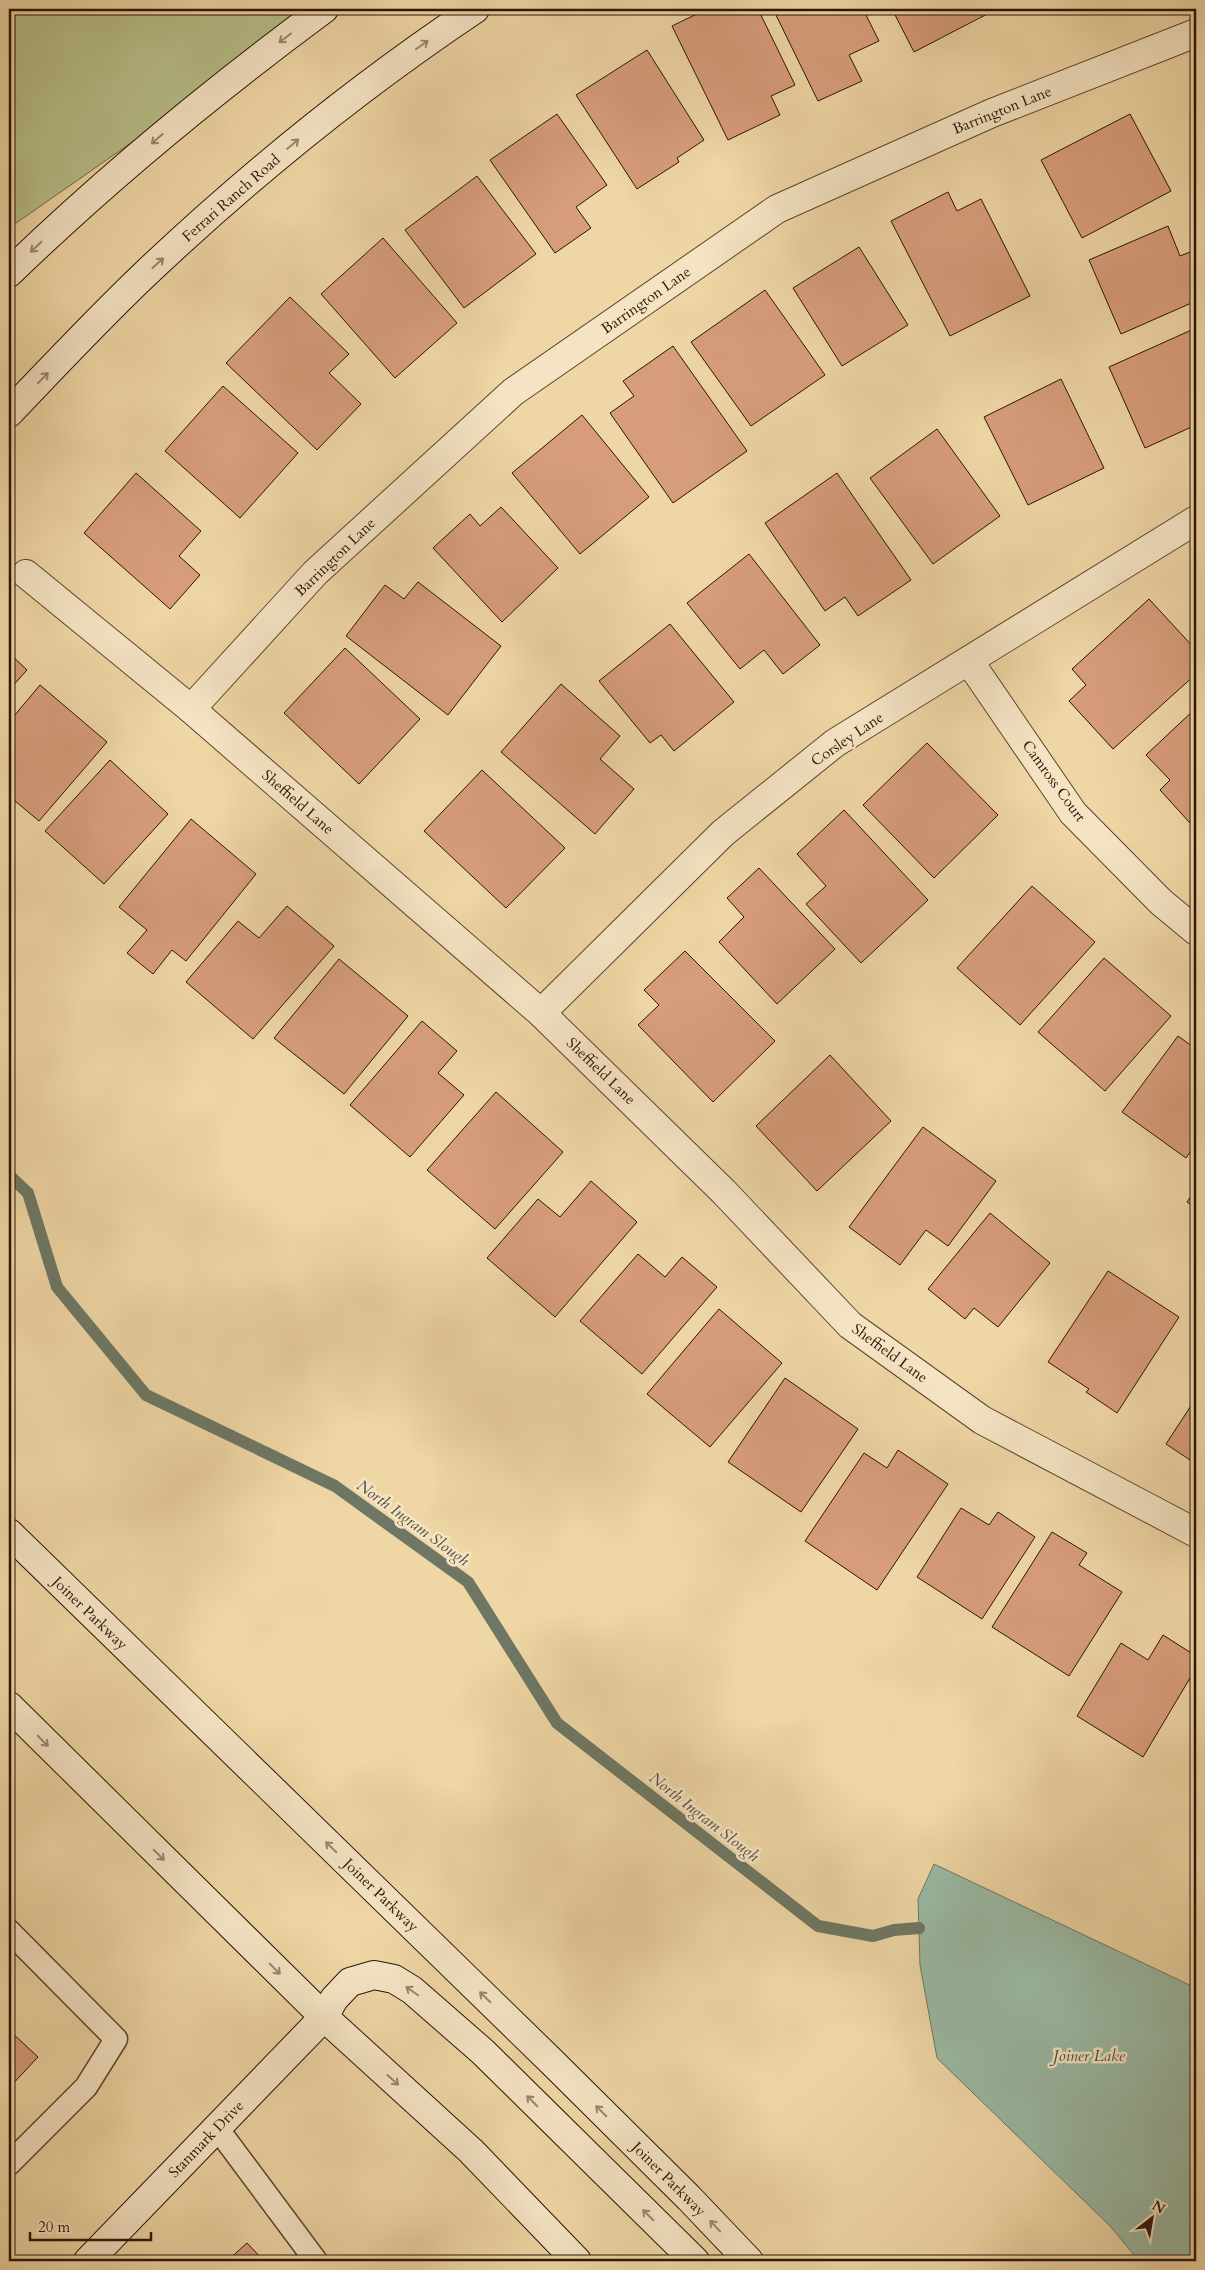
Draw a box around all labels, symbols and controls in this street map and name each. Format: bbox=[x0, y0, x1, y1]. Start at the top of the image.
one-way arrow bbox=[278, 33, 292, 43]
one-way arrow bbox=[415, 40, 429, 50]
street label: Barrington Lane bbox=[950, 81, 1055, 139]
one-way arrow bbox=[151, 133, 164, 144]
one-way arrow bbox=[286, 139, 299, 150]
street label: Ferrari Ranch Road bbox=[178, 150, 284, 246]
one-way arrow bbox=[30, 240, 42, 253]
one-way arrow bbox=[151, 257, 164, 269]
street label: Barrington Lane bbox=[597, 262, 695, 338]
one-way arrow bbox=[37, 371, 49, 384]
street label: Barrington Lane bbox=[290, 513, 380, 601]
street label: Corsley Lane bbox=[807, 707, 887, 771]
street label: Camross Court bbox=[1018, 736, 1091, 826]
street label: Sheffield Lane bbox=[258, 765, 338, 839]
street label: Sheffield Lane bbox=[562, 1033, 640, 1109]
street label: Sheffield Lane bbox=[848, 1319, 932, 1387]
water label: North Ingram Slough bbox=[352, 1475, 474, 1571]
street label: Joiner Parkway bbox=[47, 1571, 132, 1654]
one-way arrow bbox=[37, 1734, 49, 1746]
water label: North Ingram Slough bbox=[644, 1767, 764, 1867]
one-way arrow bbox=[324, 1841, 337, 1853]
one-way arrow bbox=[153, 1849, 165, 1861]
street label: Joiner Parkway bbox=[338, 1853, 423, 1936]
one-way arrow bbox=[269, 1963, 281, 1975]
one-way arrow bbox=[405, 1986, 419, 1996]
one-way arrow bbox=[478, 1991, 491, 2003]
water label: Joiner Lake bbox=[1049, 2045, 1126, 2067]
one-way arrow bbox=[387, 2074, 399, 2086]
one-way arrow bbox=[525, 2095, 538, 2107]
street label: Stanmark Drive bbox=[164, 2096, 248, 2182]
one-way arrow bbox=[595, 2105, 607, 2117]
street label: Joiner Parkway bbox=[626, 2136, 711, 2221]
north arrow bbox=[1128, 2192, 1178, 2242]
text: N bbox=[1148, 2196, 1169, 2219]
one-way arrow bbox=[641, 2209, 654, 2221]
scale bar bbox=[30, 2210, 151, 2242]
text: 20 m bbox=[38, 2217, 70, 2237]
one-way arrow bbox=[709, 2219, 721, 2232]

